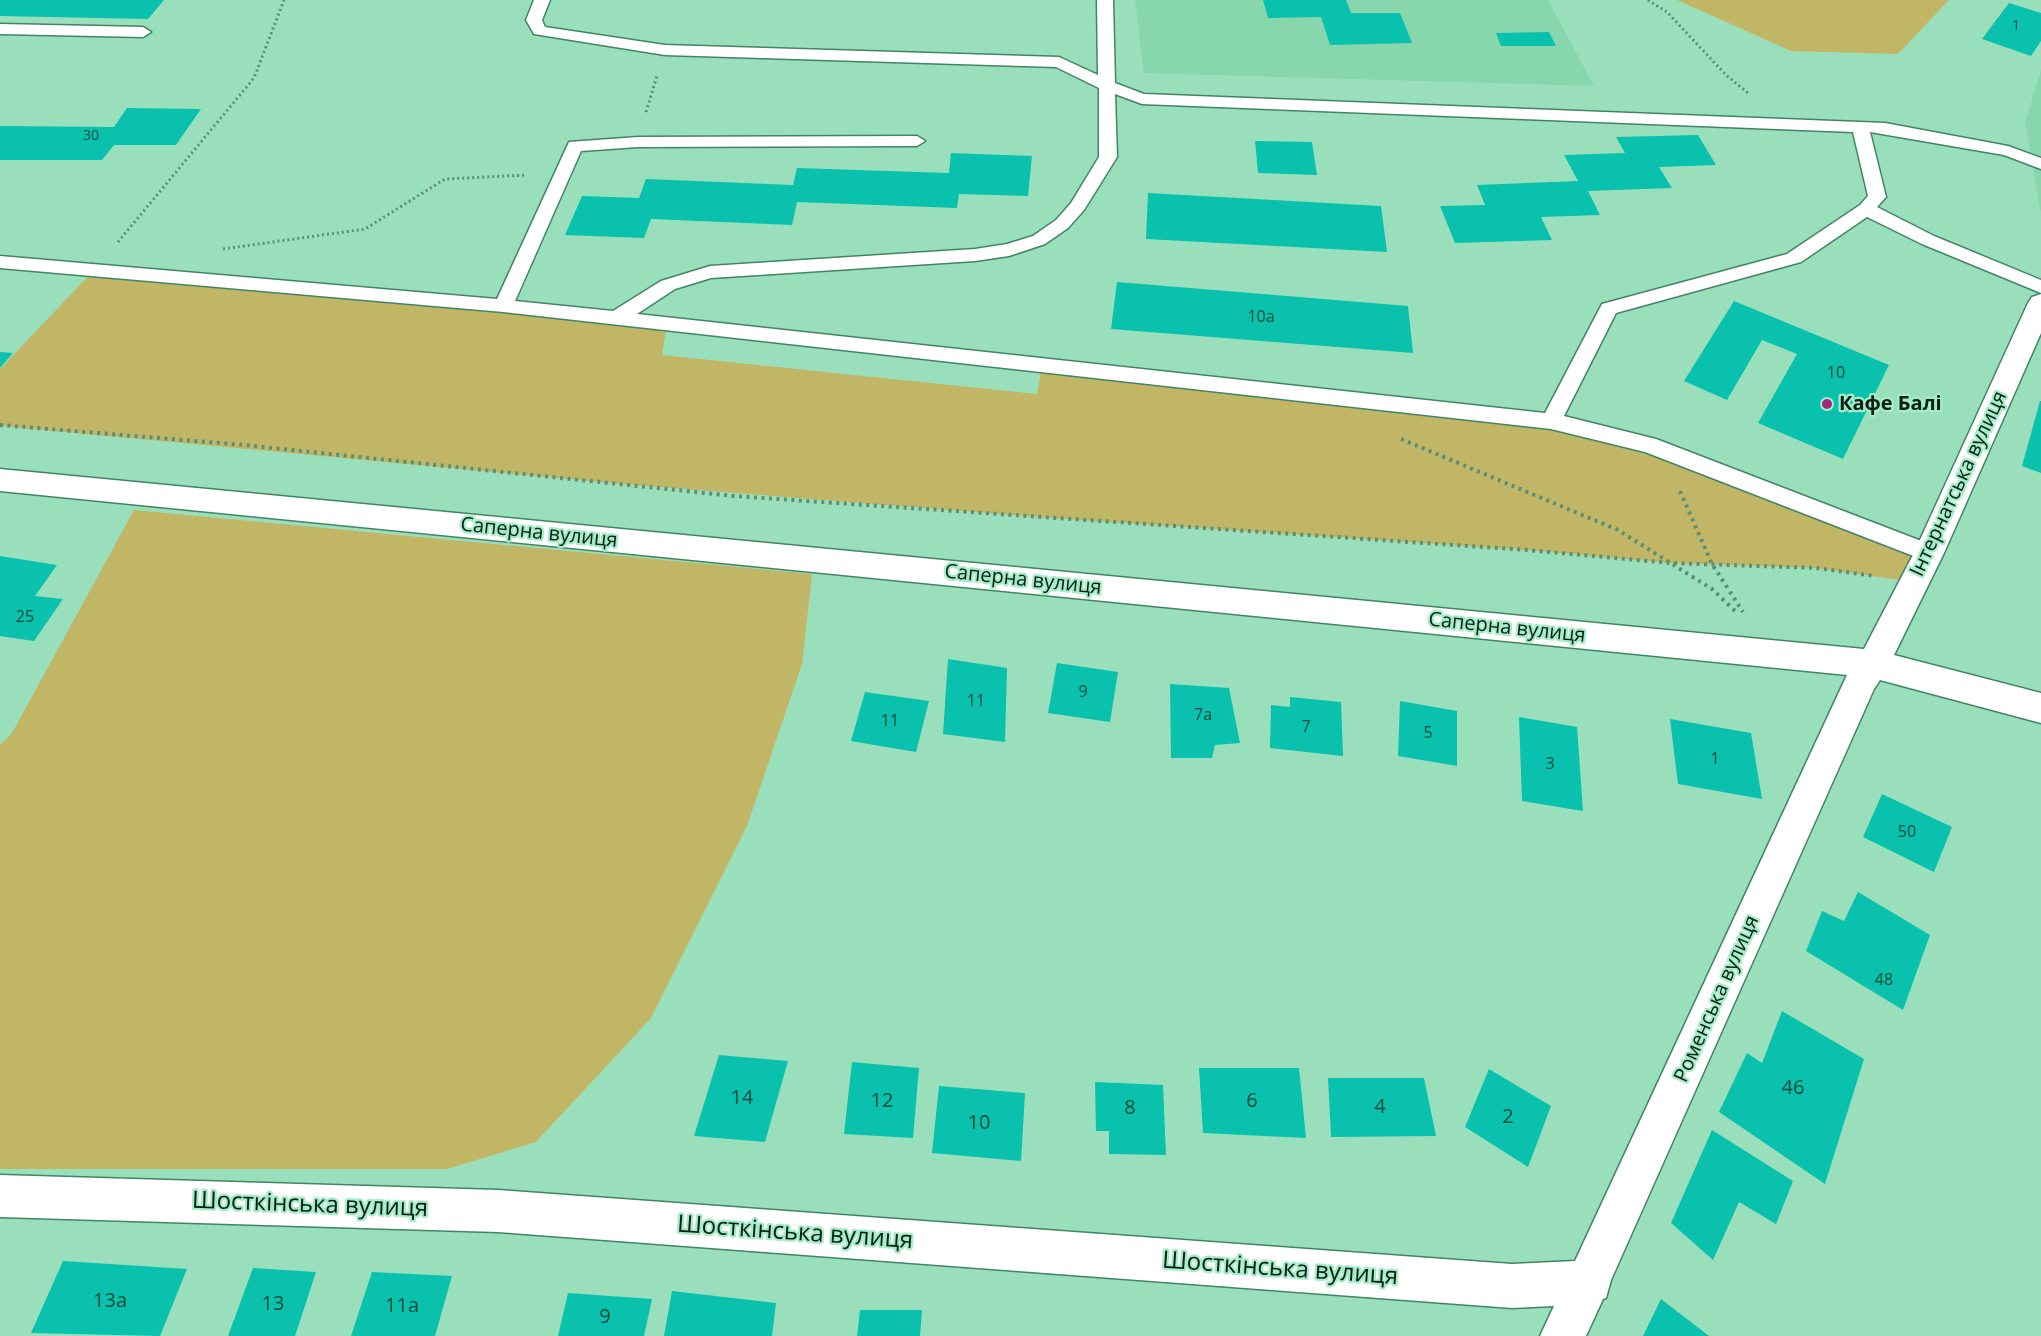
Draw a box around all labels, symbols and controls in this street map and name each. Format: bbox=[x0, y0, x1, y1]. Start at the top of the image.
house number: 1 bbox=[2012, 18, 2020, 34]
house number: 30 bbox=[83, 128, 99, 144]
house number: 10а bbox=[1247, 307, 1275, 327]
house number: 10 bbox=[1827, 363, 1845, 383]
street label: Інтернатська вулиця bbox=[1906, 388, 2012, 580]
place label: Кафе Балі bbox=[1839, 392, 1942, 416]
marker: Кафе Балі bbox=[1820, 397, 1834, 411]
street label: Саперна вулиця bbox=[459, 513, 619, 553]
street label: Саперна вулиця bbox=[943, 560, 1103, 600]
house number: 25 bbox=[16, 607, 34, 627]
street label: Саперна вулиця bbox=[1427, 608, 1587, 648]
house number: 9 bbox=[1078, 682, 1088, 702]
house number: 11 bbox=[967, 691, 985, 711]
house number: 7а bbox=[1194, 705, 1212, 725]
house number: 11 bbox=[881, 711, 899, 731]
house number: 7 bbox=[1301, 717, 1311, 737]
house number: 5 bbox=[1423, 723, 1433, 743]
house number: 1 bbox=[1710, 749, 1720, 769]
house number: 3 bbox=[1545, 754, 1555, 774]
house number: 50 bbox=[1898, 822, 1916, 842]
street label: Роменська вулиця bbox=[1669, 912, 1765, 1086]
house number: 48 bbox=[1875, 970, 1893, 990]
house number: 46 bbox=[1782, 1076, 1804, 1100]
house number: 14 bbox=[731, 1086, 753, 1110]
house number: 12 bbox=[871, 1089, 893, 1113]
house number: 6 bbox=[1246, 1089, 1258, 1113]
house number: 4 bbox=[1374, 1095, 1386, 1119]
house number: 8 bbox=[1124, 1096, 1136, 1120]
house number: 2 bbox=[1502, 1105, 1514, 1129]
house number: 10 bbox=[968, 1111, 990, 1135]
street label: Шосткінська вулиця bbox=[191, 1186, 429, 1224]
street label: Шосткінська вулиця bbox=[676, 1210, 914, 1256]
street label: Шосткінська вулиця bbox=[1161, 1246, 1399, 1292]
house number: 13а bbox=[93, 1289, 127, 1313]
house number: 13 bbox=[262, 1292, 284, 1316]
house number: 11а bbox=[385, 1294, 419, 1318]
house number: 9 bbox=[599, 1305, 611, 1329]

